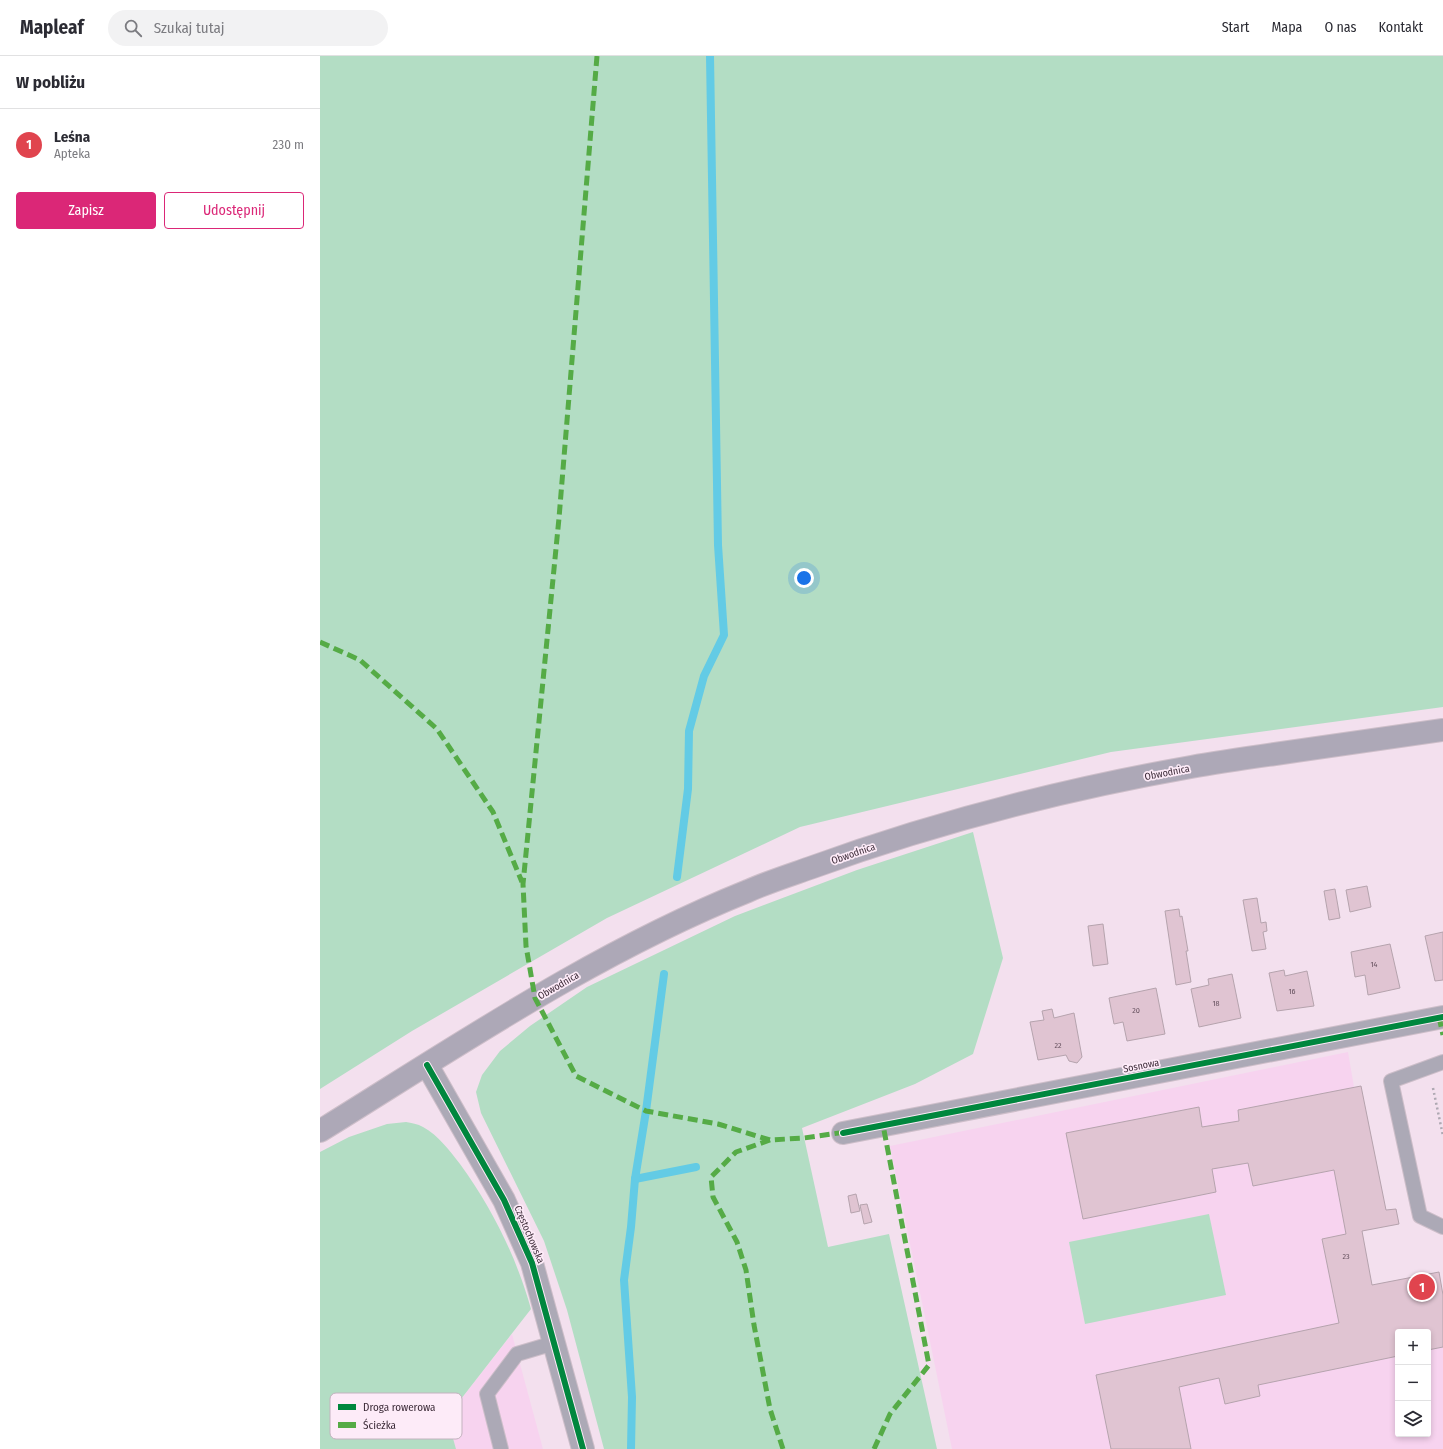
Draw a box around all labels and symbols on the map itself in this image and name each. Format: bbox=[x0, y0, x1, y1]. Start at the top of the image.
your location bbox=[794, 568, 814, 588]
street label: Obwodnica bbox=[1144, 763, 1191, 783]
street label: Obwodnica bbox=[830, 841, 877, 867]
house number: 14 bbox=[1371, 960, 1378, 969]
street label: Obwodnica bbox=[536, 969, 581, 1002]
house number: 16 bbox=[1288, 987, 1296, 996]
house number: 18 bbox=[1212, 999, 1220, 1008]
house number: 20 bbox=[1132, 1006, 1140, 1015]
house number: 22 bbox=[1054, 1041, 1062, 1050]
street label: Sosnowa bbox=[1122, 1057, 1160, 1075]
street label: Częstochowska bbox=[512, 1204, 547, 1265]
house number: 23 bbox=[1342, 1252, 1350, 1261]
pin: 1 bbox=[1409, 1272, 1435, 1302]
legend bbox=[330, 1393, 462, 1439]
text: Droga rowerowa bbox=[363, 1401, 435, 1414]
text: Ścieżka bbox=[363, 1418, 396, 1432]

